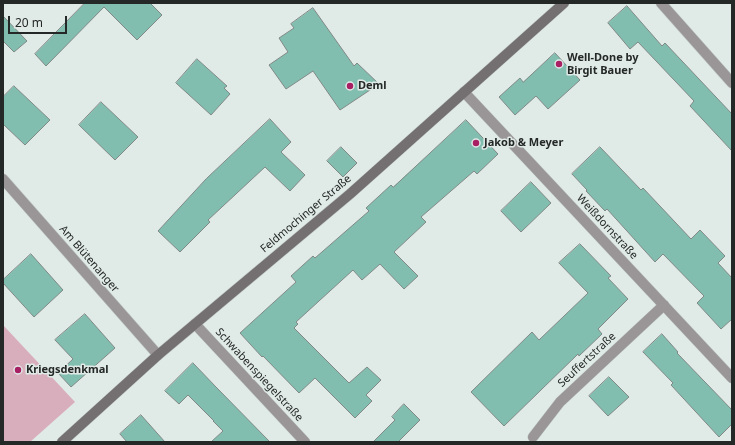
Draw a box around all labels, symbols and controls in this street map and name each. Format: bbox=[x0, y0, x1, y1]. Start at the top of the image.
scale bar bbox=[10, 8, 69, 34]
text: 20 m bbox=[15, 14, 43, 31]
place label: Well-Done by Birgit Bauer bbox=[567, 51, 639, 77]
marker: Well-Done by Birgit Bauer bbox=[554, 59, 564, 69]
place label: Deml bbox=[358, 79, 387, 93]
marker: Deml bbox=[345, 81, 355, 91]
place label: Jakob & Meyer bbox=[484, 136, 563, 150]
marker: Jakob & Meyer bbox=[471, 138, 481, 148]
street label: Feldmochinger Straße bbox=[258, 172, 354, 256]
street label: Weißdornstraße bbox=[574, 192, 640, 262]
street label: Am Blütenanger bbox=[56, 223, 122, 295]
street label: Schwabenspiegelstraße bbox=[212, 326, 306, 424]
street label: Seuffertstraße bbox=[555, 330, 619, 390]
place label: Kriegsdenkmal bbox=[26, 363, 109, 377]
marker: Kriegsdenkmal bbox=[13, 365, 23, 375]

